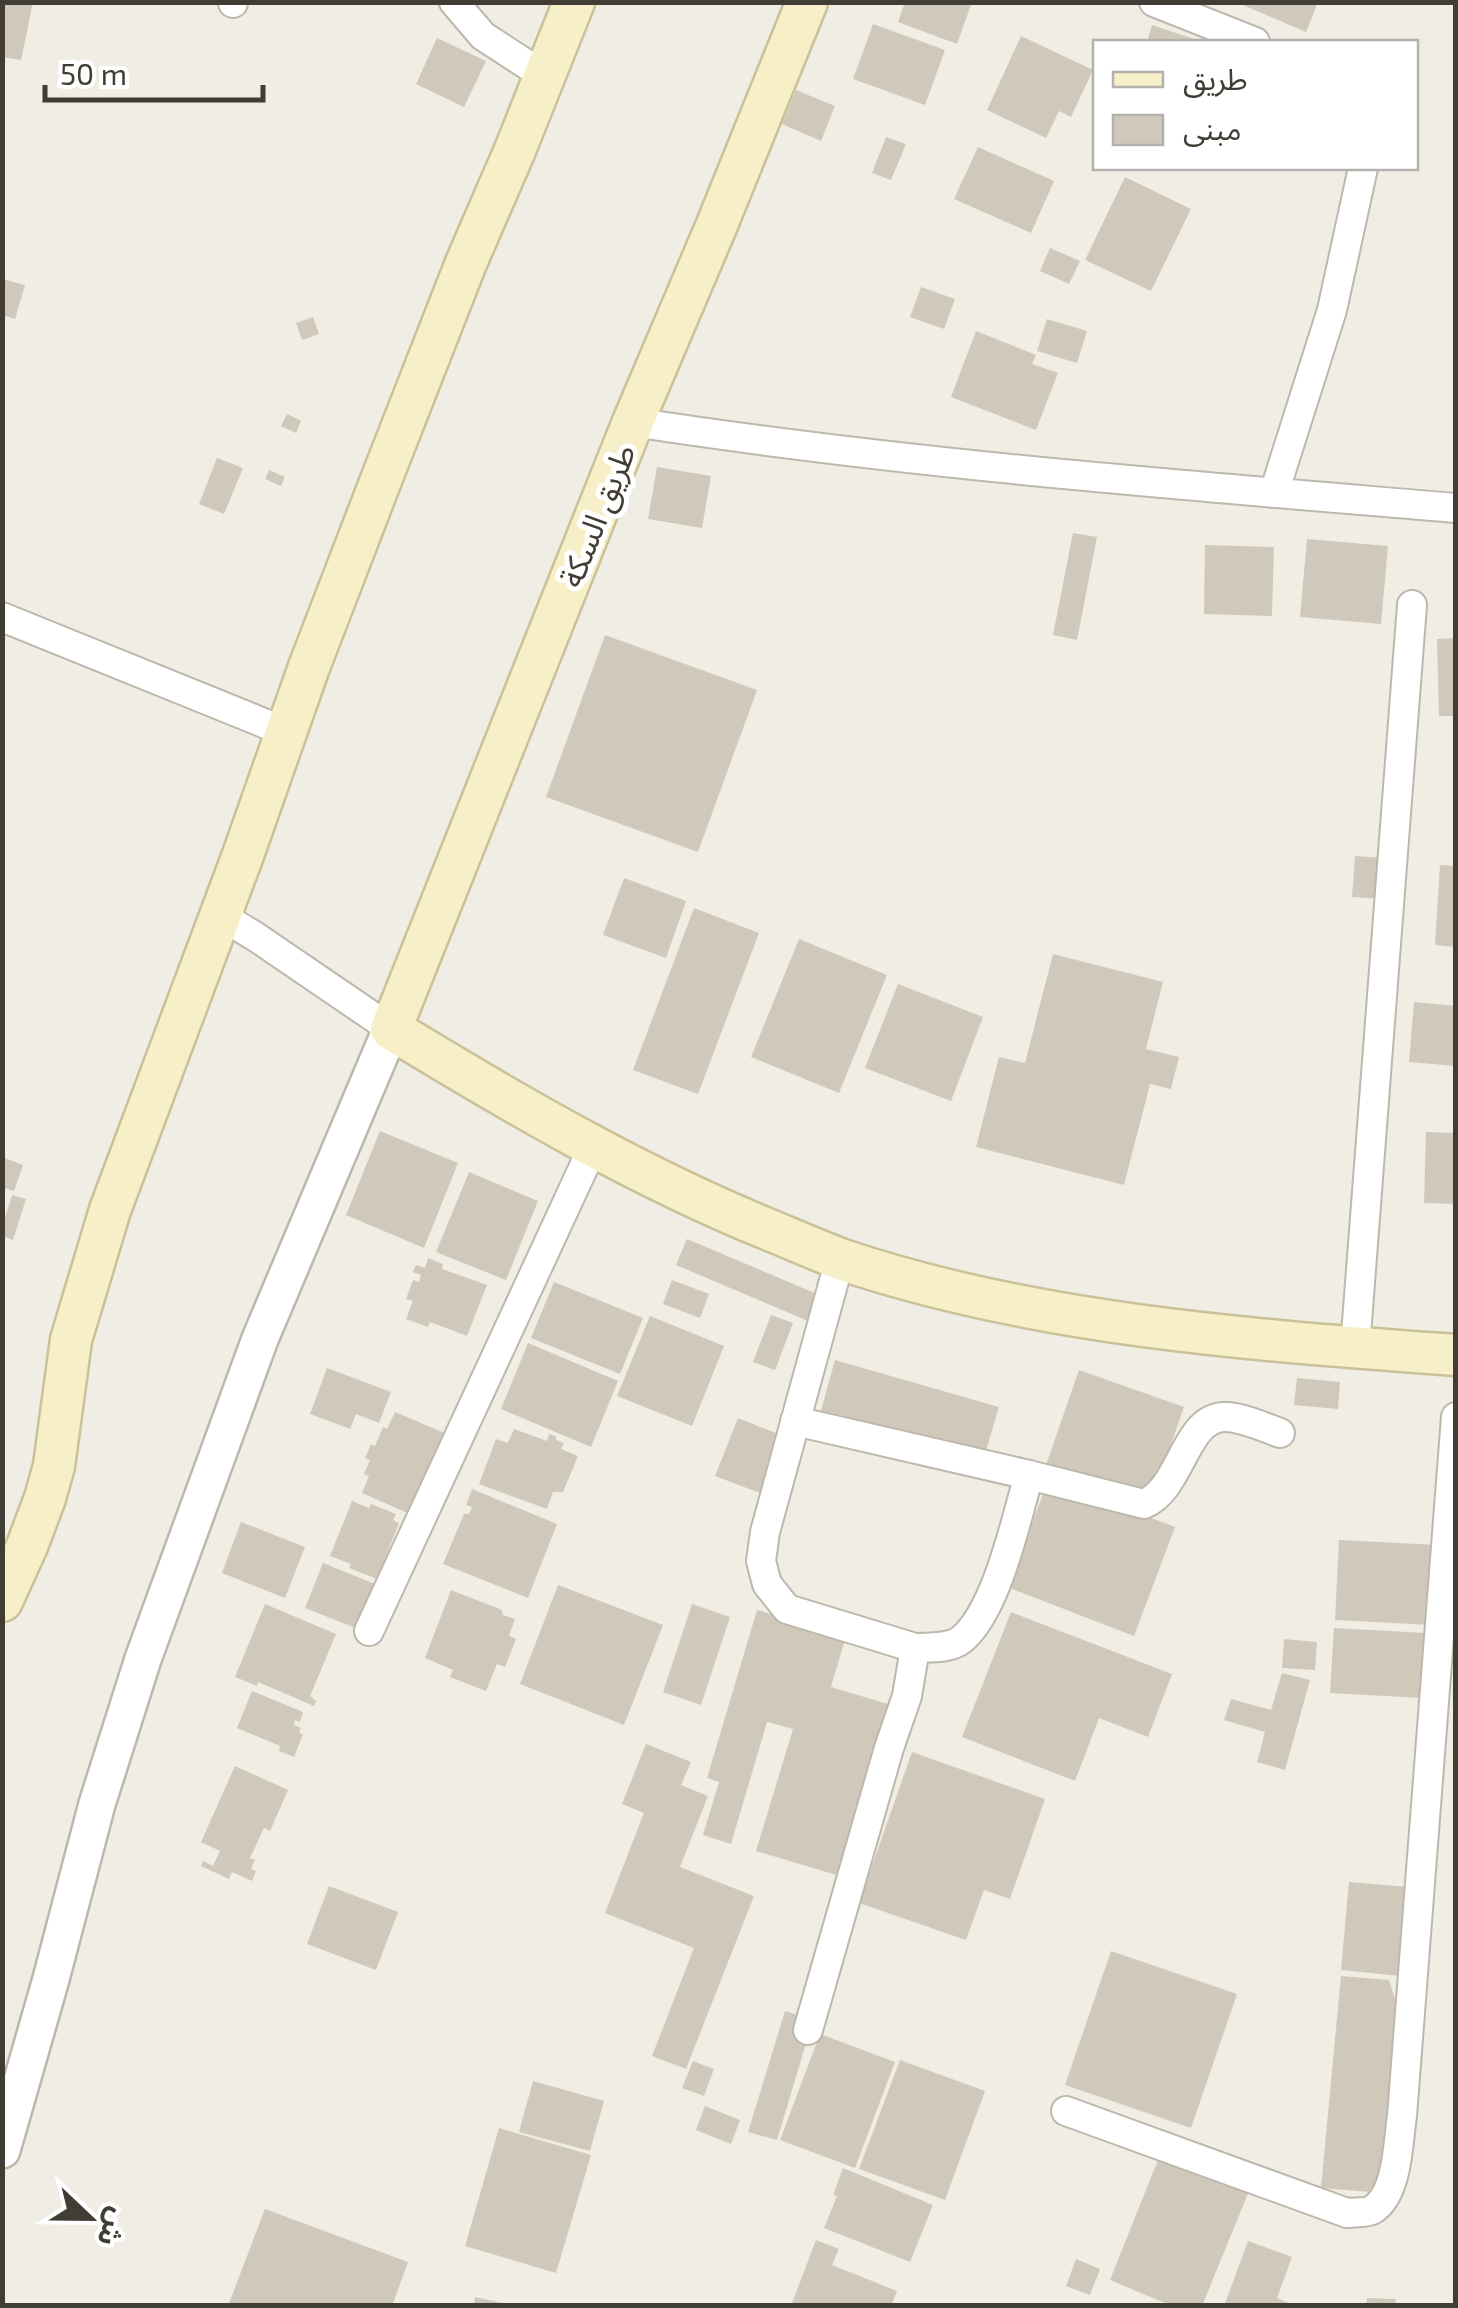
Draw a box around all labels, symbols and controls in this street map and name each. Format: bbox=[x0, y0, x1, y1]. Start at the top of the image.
scale bar bbox=[45, 40, 262, 102]
legend bbox=[1093, 40, 1418, 170]
text: 50 m bbox=[60, 55, 127, 91]
text: طريق bbox=[1183, 60, 1248, 98]
text: مبنى bbox=[1183, 110, 1241, 147]
street label: طريق السكة bbox=[550, 438, 645, 593]
north arrow bbox=[40, 2168, 140, 2268]
text: ش bbox=[91, 2204, 137, 2252]

